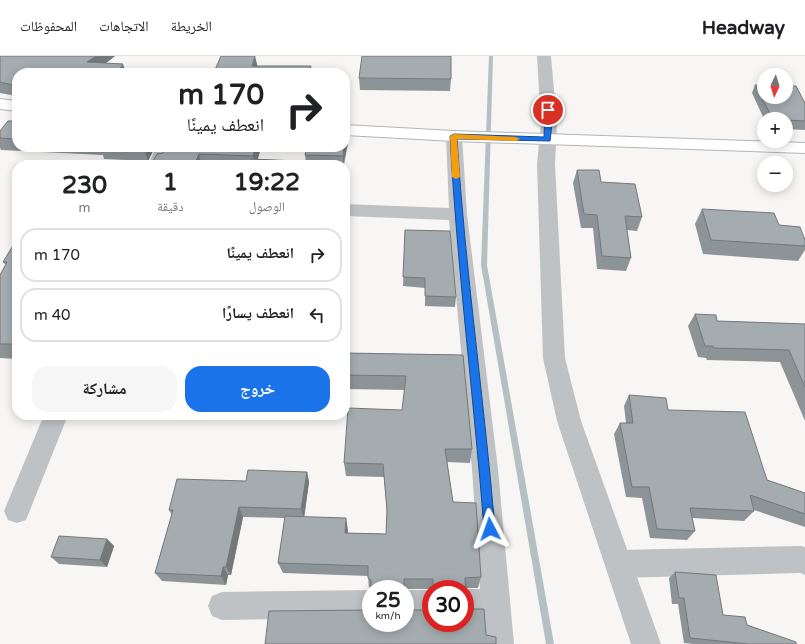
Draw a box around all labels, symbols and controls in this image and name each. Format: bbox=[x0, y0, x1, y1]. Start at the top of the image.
text: Headway bbox=[702, 17, 785, 39]
text: المحفوظات bbox=[20, 18, 77, 35]
text: الاتجاهات bbox=[99, 18, 149, 35]
text: الخريطة bbox=[171, 18, 212, 35]
north arrow bbox=[757, 68, 793, 104]
map controls bbox=[757, 68, 793, 192]
text: 170 m bbox=[178, 78, 264, 112]
icon: right bbox=[278, 84, 330, 136]
pin bbox=[531, 93, 565, 127]
icon: arrive bbox=[537, 99, 559, 121]
button: + bbox=[757, 112, 793, 148]
text: انعطف يمينًا bbox=[187, 114, 264, 136]
button: − bbox=[757, 156, 793, 192]
text: 1 bbox=[163, 168, 178, 197]
text: 19:22 bbox=[234, 168, 300, 197]
text: 230 bbox=[62, 171, 107, 200]
text: دقيقة bbox=[157, 199, 184, 215]
text: الوصول bbox=[249, 199, 285, 215]
text: m bbox=[79, 200, 91, 216]
text: انعطف يمينًا bbox=[226, 244, 294, 262]
icon: right bbox=[306, 244, 328, 266]
text: 170 m bbox=[34, 246, 80, 264]
text: انعطف يسارًا bbox=[222, 304, 294, 322]
icon: left bbox=[306, 304, 328, 326]
text: 40 m bbox=[34, 306, 71, 324]
button: مشاركة bbox=[32, 366, 177, 412]
button: خروج bbox=[185, 366, 330, 412]
position arrow bbox=[469, 508, 511, 550]
speed limit sign: 30 bbox=[422, 580, 474, 632]
text: 25 bbox=[375, 589, 401, 613]
text: km/h bbox=[375, 610, 401, 622]

